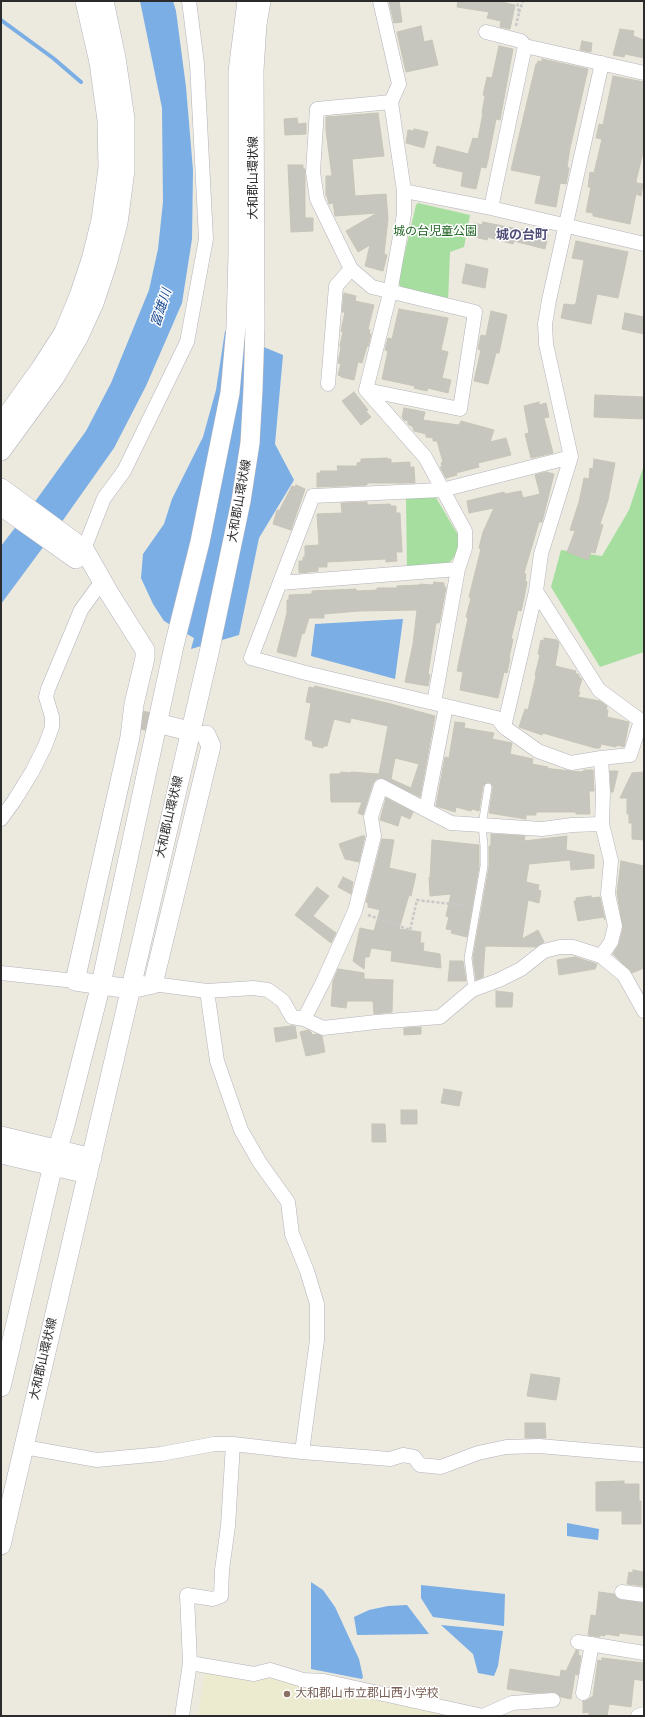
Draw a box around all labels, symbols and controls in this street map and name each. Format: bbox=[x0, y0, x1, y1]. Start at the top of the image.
street label: 大和郡山環状線 bbox=[247, 136, 261, 220]
park label: 城の台児童公園 bbox=[393, 225, 477, 239]
district label: 城の台町 bbox=[496, 228, 548, 244]
water label: 富雄川 bbox=[149, 287, 175, 329]
street label: 大和郡山環状線 bbox=[226, 458, 254, 544]
street label: 大和郡山環状線 bbox=[154, 774, 186, 860]
street label: 大和郡山環状線 bbox=[28, 1316, 60, 1402]
place label: 大和郡山市立郡山西小学校 bbox=[295, 1687, 439, 1701]
marker: 大和郡山市立郡山西小学校 bbox=[282, 1689, 292, 1699]

